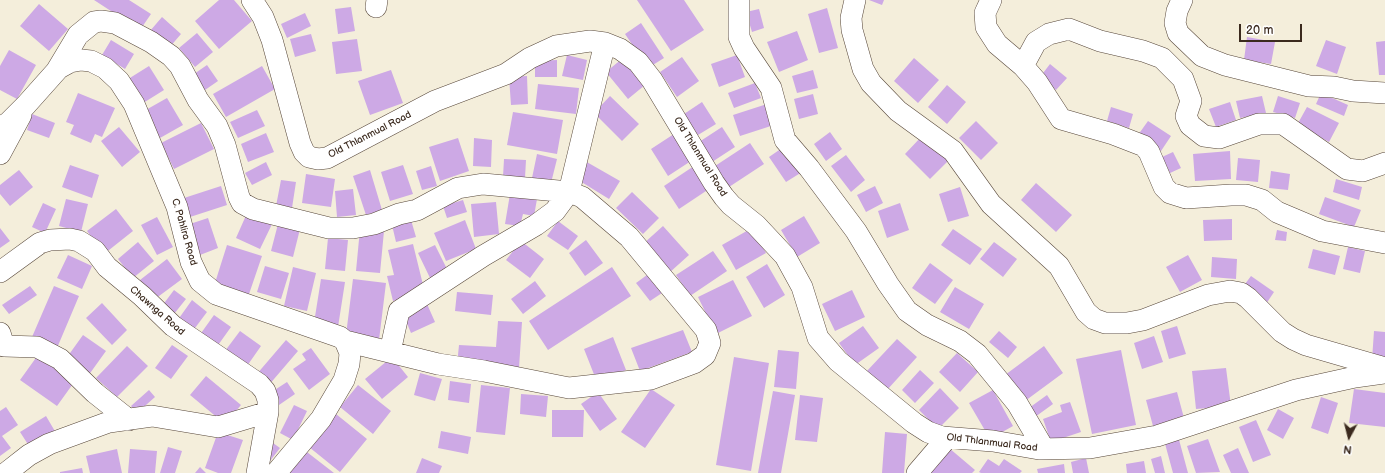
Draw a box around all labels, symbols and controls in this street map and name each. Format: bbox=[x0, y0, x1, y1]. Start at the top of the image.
scale bar bbox=[1241, 16, 1304, 42]
text: 20 m bbox=[1246, 23, 1273, 38]
street label: Old Thlanmual Road bbox=[327, 109, 413, 161]
street label: Old Thlanmual Road bbox=[671, 115, 729, 199]
street label: C. Pahlira Road bbox=[169, 197, 199, 267]
street label: Chawnga Road bbox=[127, 284, 187, 338]
north arrow bbox=[1329, 417, 1369, 457]
street label: Old Thlanmual Road bbox=[946, 431, 1038, 455]
text: N bbox=[1343, 442, 1352, 456]

